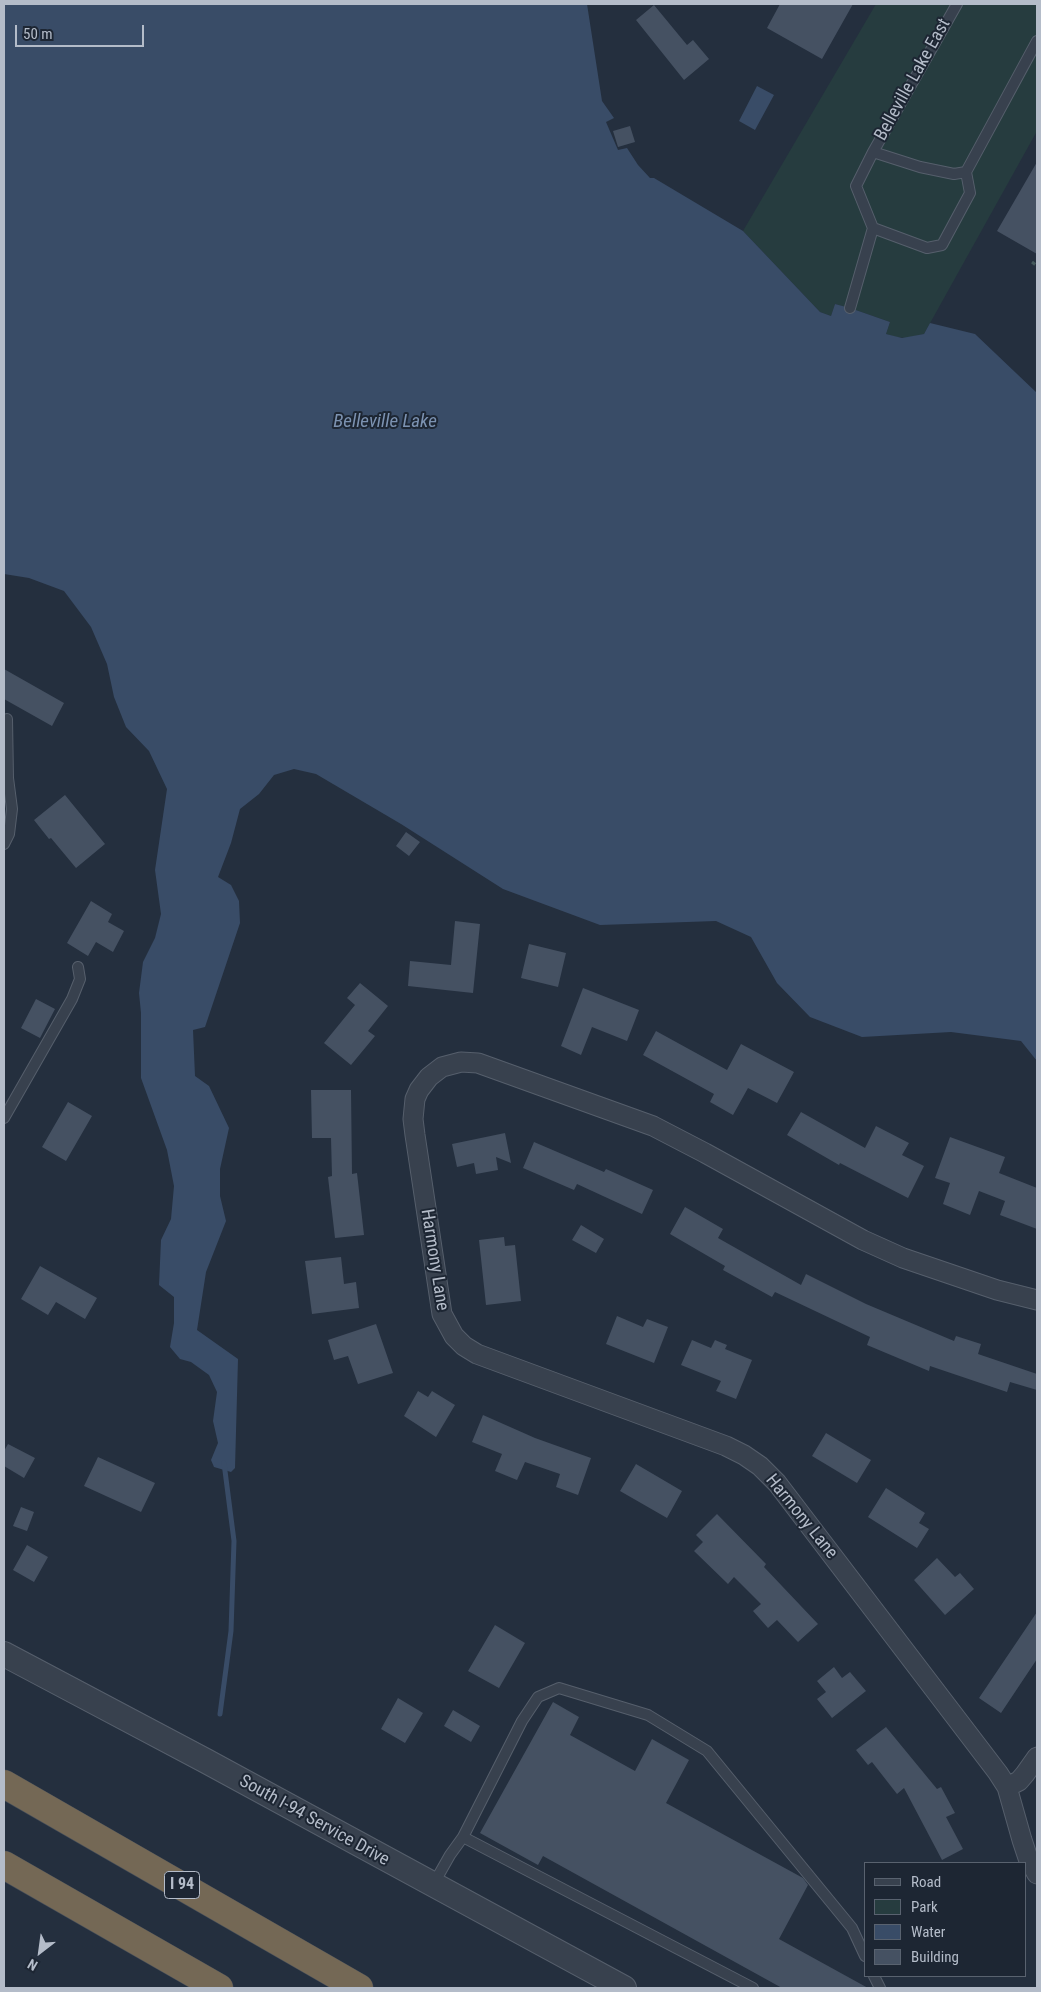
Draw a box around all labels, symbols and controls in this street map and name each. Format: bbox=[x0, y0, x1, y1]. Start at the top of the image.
scale bar bbox=[18, 15, 146, 47]
street label: Belleville Lake East bbox=[871, 15, 955, 145]
text: 50 m bbox=[23, 25, 53, 43]
water label: Belleville Lake bbox=[333, 411, 437, 433]
street label: Harmony Lane bbox=[415, 1208, 453, 1312]
street label: Harmony Lane bbox=[760, 1470, 842, 1564]
street label: South I-94 Service Drive bbox=[235, 1771, 393, 1871]
legend bbox=[864, 1862, 1026, 1977]
road number: I 94 bbox=[164, 1872, 200, 1898]
text: Road bbox=[911, 1873, 941, 1891]
text: Park bbox=[911, 1898, 938, 1916]
text: Water bbox=[911, 1923, 945, 1941]
north arrow bbox=[15, 1927, 65, 1977]
text: Building bbox=[911, 1948, 959, 1966]
text: N bbox=[25, 1956, 40, 1974]

